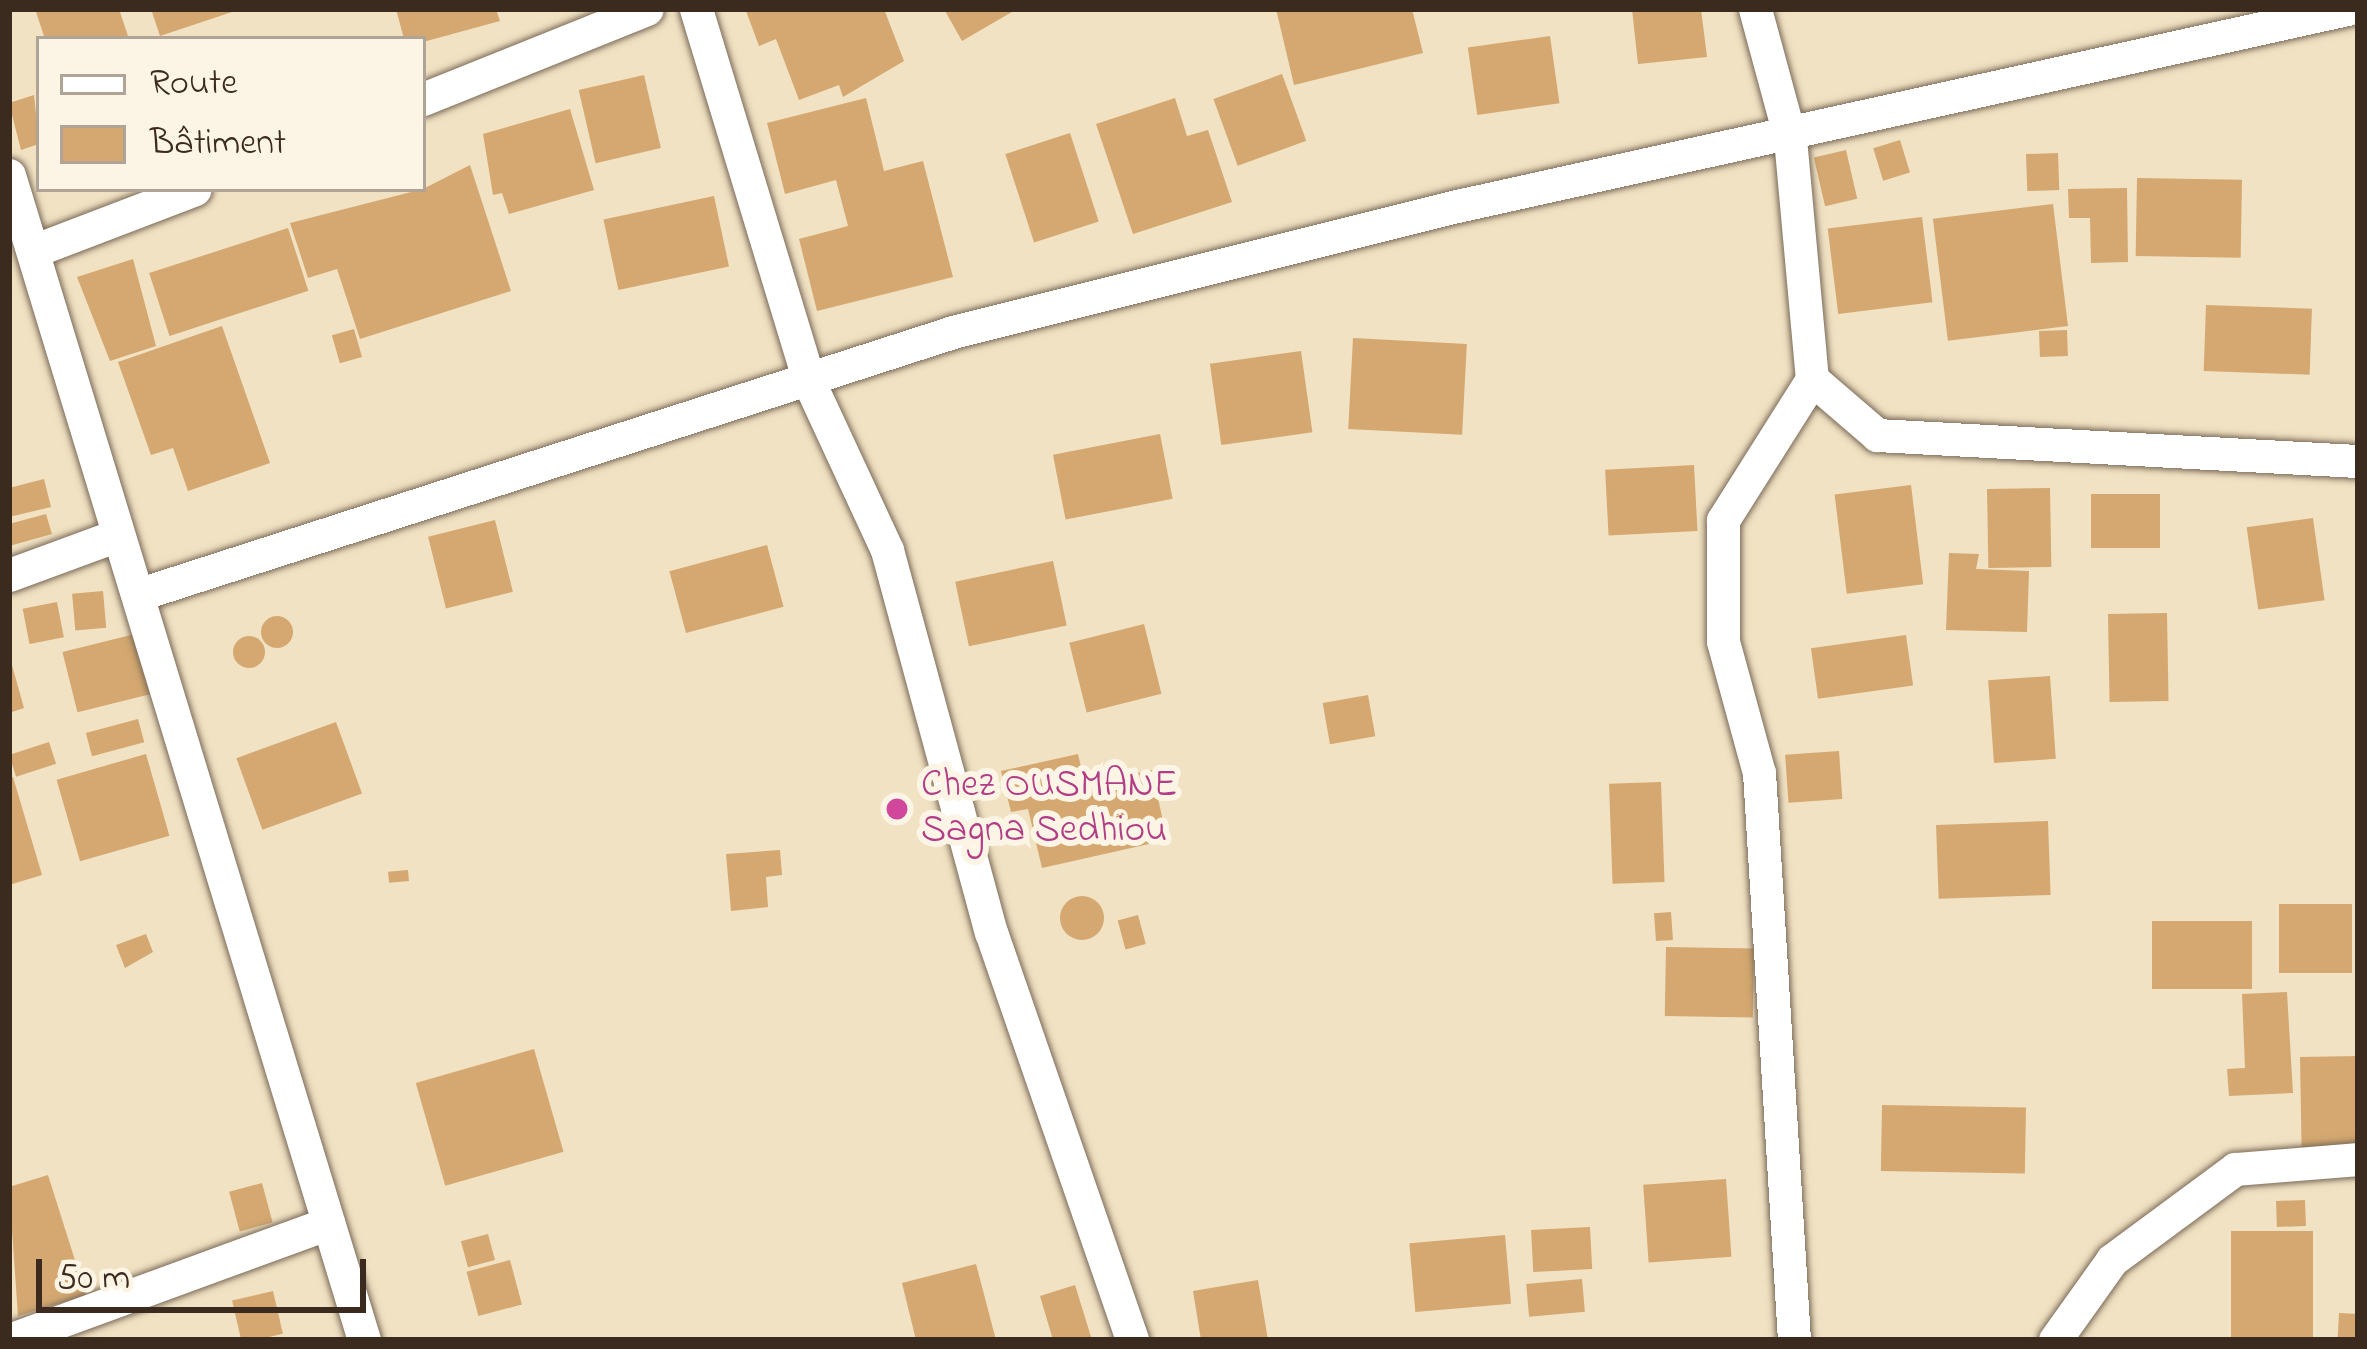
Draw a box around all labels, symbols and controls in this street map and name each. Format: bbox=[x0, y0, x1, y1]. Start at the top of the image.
legend bbox=[36, 36, 426, 192]
text: Route bbox=[150, 58, 237, 111]
text: Bâtiment bbox=[150, 118, 286, 171]
place label: Chez OUSMANE Sagna Sedhiou bbox=[921, 764, 1177, 855]
marker: Chez OUSMANE Sagna Sedhiou bbox=[884, 796, 910, 822]
scale bar bbox=[42, 1235, 372, 1309]
text: 50 m bbox=[57, 1253, 130, 1306]

